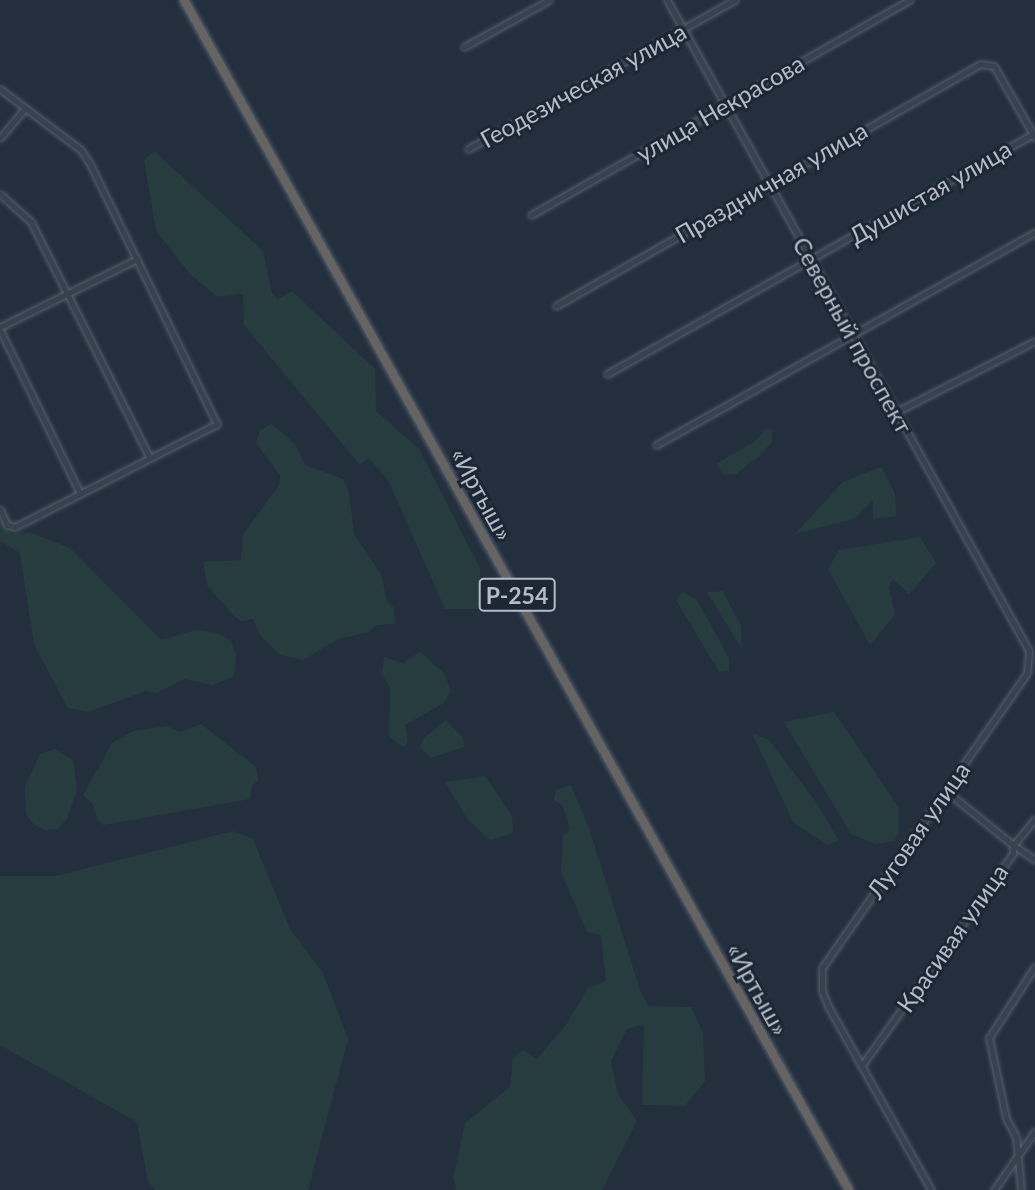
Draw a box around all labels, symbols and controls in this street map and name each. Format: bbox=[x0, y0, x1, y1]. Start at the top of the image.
street label: Геодезическая улица bbox=[475, 16, 691, 154]
street label: улица Некрасова bbox=[631, 48, 809, 168]
street label: Праздничная улица bbox=[670, 115, 872, 249]
street label: Душистая улица bbox=[844, 134, 1016, 250]
street label: Северный проспект bbox=[787, 232, 919, 438]
street label: «Иртыш» bbox=[445, 443, 519, 545]
road number: Р-254 bbox=[478, 576, 556, 614]
street label: Луговая улица bbox=[860, 756, 976, 904]
street label: Красивая улица bbox=[890, 859, 1014, 1017]
street label: «Иртыш» bbox=[721, 938, 795, 1040]

